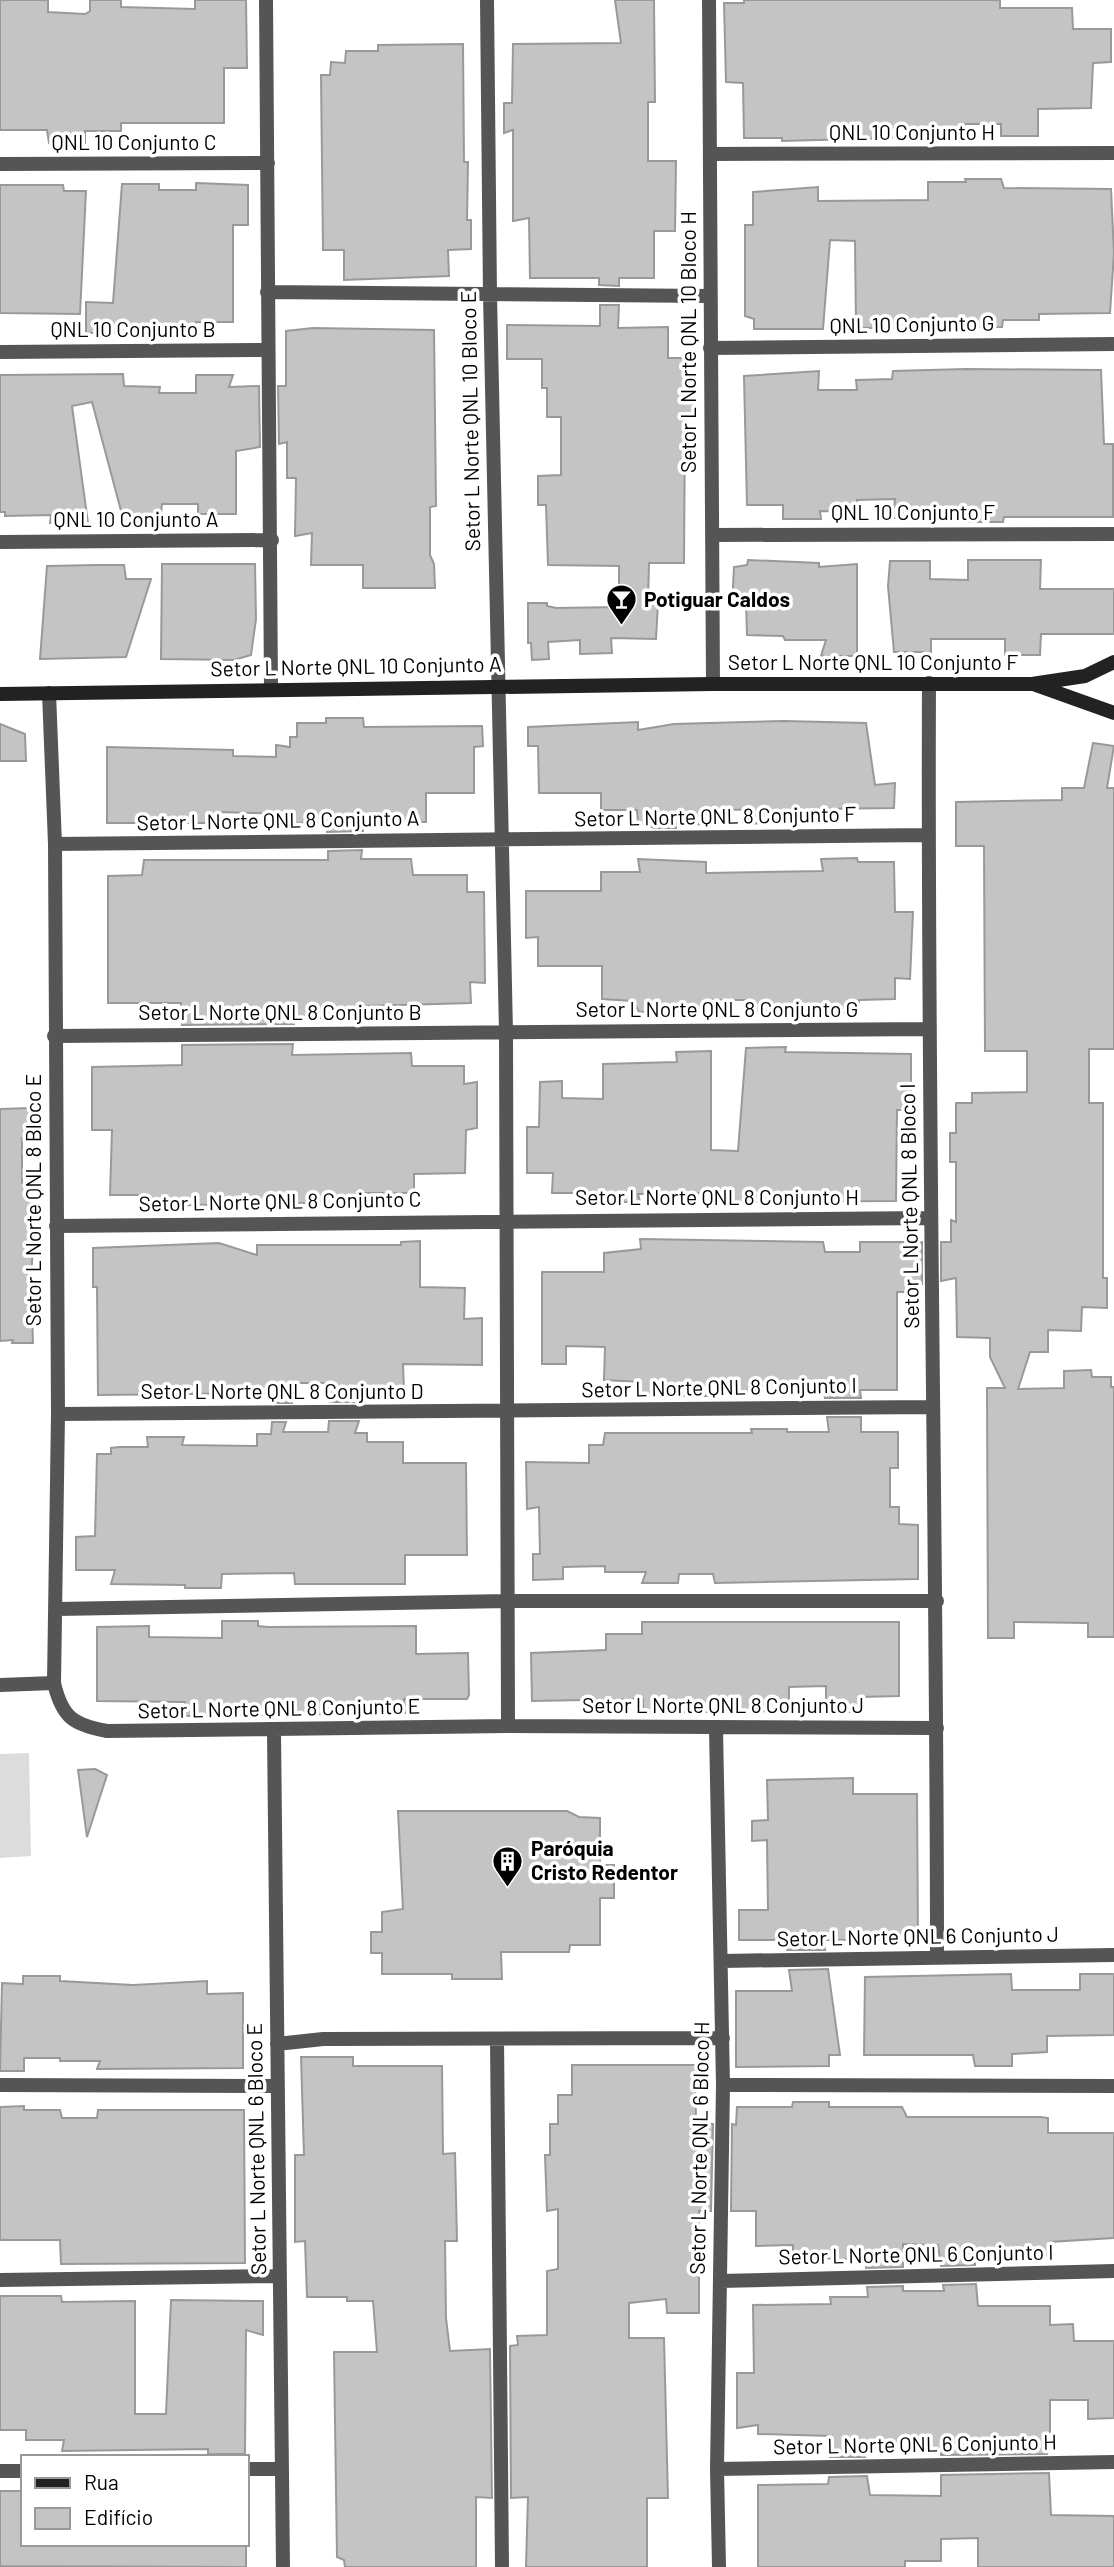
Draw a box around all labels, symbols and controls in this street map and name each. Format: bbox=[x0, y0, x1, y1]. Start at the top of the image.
street label: QNL 10 Conjunto H bbox=[829, 119, 995, 144]
street label: QNL 10 Conjunto C bbox=[52, 129, 216, 154]
street label: Setor L Norte QNL 10 Bloco H bbox=[675, 211, 700, 473]
street label: Setor L Norte QNL 10 Bloco E bbox=[455, 290, 484, 552]
street label: QNL 10 Conjunto G bbox=[829, 310, 995, 337]
street label: QNL 10 Conjunto B bbox=[50, 316, 216, 341]
street label: QNL 10 Conjunto F bbox=[831, 499, 995, 524]
street label: QNL 10 Conjunto A bbox=[54, 506, 219, 531]
bar icon: Potiguar Caldos bbox=[604, 583, 638, 627]
place label: Potiguar Caldos bbox=[644, 586, 790, 611]
street label: Setor L Norte QNL 10 Conjunto F bbox=[728, 649, 1018, 674]
street label: Setor L Norte QNL 10 Conjunto A bbox=[210, 650, 502, 681]
street label: Setor L Norte QNL 8 Conjunto F bbox=[574, 801, 856, 830]
street label: Setor L Norte QNL 8 Conjunto A bbox=[136, 805, 420, 834]
street label: Setor L Norte QNL 8 Conjunto G bbox=[576, 996, 858, 1021]
street label: Setor L Norte QNL 8 Conjunto B bbox=[138, 999, 422, 1024]
street label: Setor L Norte QNL 8 Bloco E bbox=[20, 1074, 45, 1326]
street label: Setor L Norte QNL 8 Bloco I bbox=[894, 1083, 923, 1329]
street label: Setor L Norte QNL 8 Conjunto H bbox=[575, 1184, 859, 1209]
street label: Setor L Norte QNL 8 Conjunto C bbox=[138, 1186, 422, 1215]
street label: Setor L Norte QNL 8 Conjunto I bbox=[581, 1372, 857, 1401]
street label: Setor L Norte QNL 8 Conjunto D bbox=[140, 1378, 424, 1403]
street label: Setor L Norte QNL 8 Conjunto J bbox=[582, 1692, 864, 1717]
street label: Setor L Norte QNL 8 Conjunto E bbox=[137, 1693, 421, 1722]
place label: Paróquia Cristo Redentor bbox=[531, 1835, 678, 1884]
building icon: Paróquia Cristo Redentor bbox=[491, 1844, 525, 1888]
street label: Setor L Norte QNL 6 Conjunto J bbox=[777, 1921, 1059, 1950]
street label: Setor L Norte QNL 6 Bloco H bbox=[684, 2021, 713, 2275]
street label: Setor L Norte QNL 6 Bloco E bbox=[241, 2023, 270, 2275]
street label: Setor L Norte QNL 6 Conjunto I bbox=[778, 2239, 1054, 2268]
street label: Setor L Norte QNL 6 Conjunto H bbox=[773, 2429, 1057, 2458]
legend bbox=[21, 2455, 248, 2546]
text: Rua bbox=[84, 2469, 119, 2494]
text: Edifício bbox=[84, 2504, 153, 2529]

